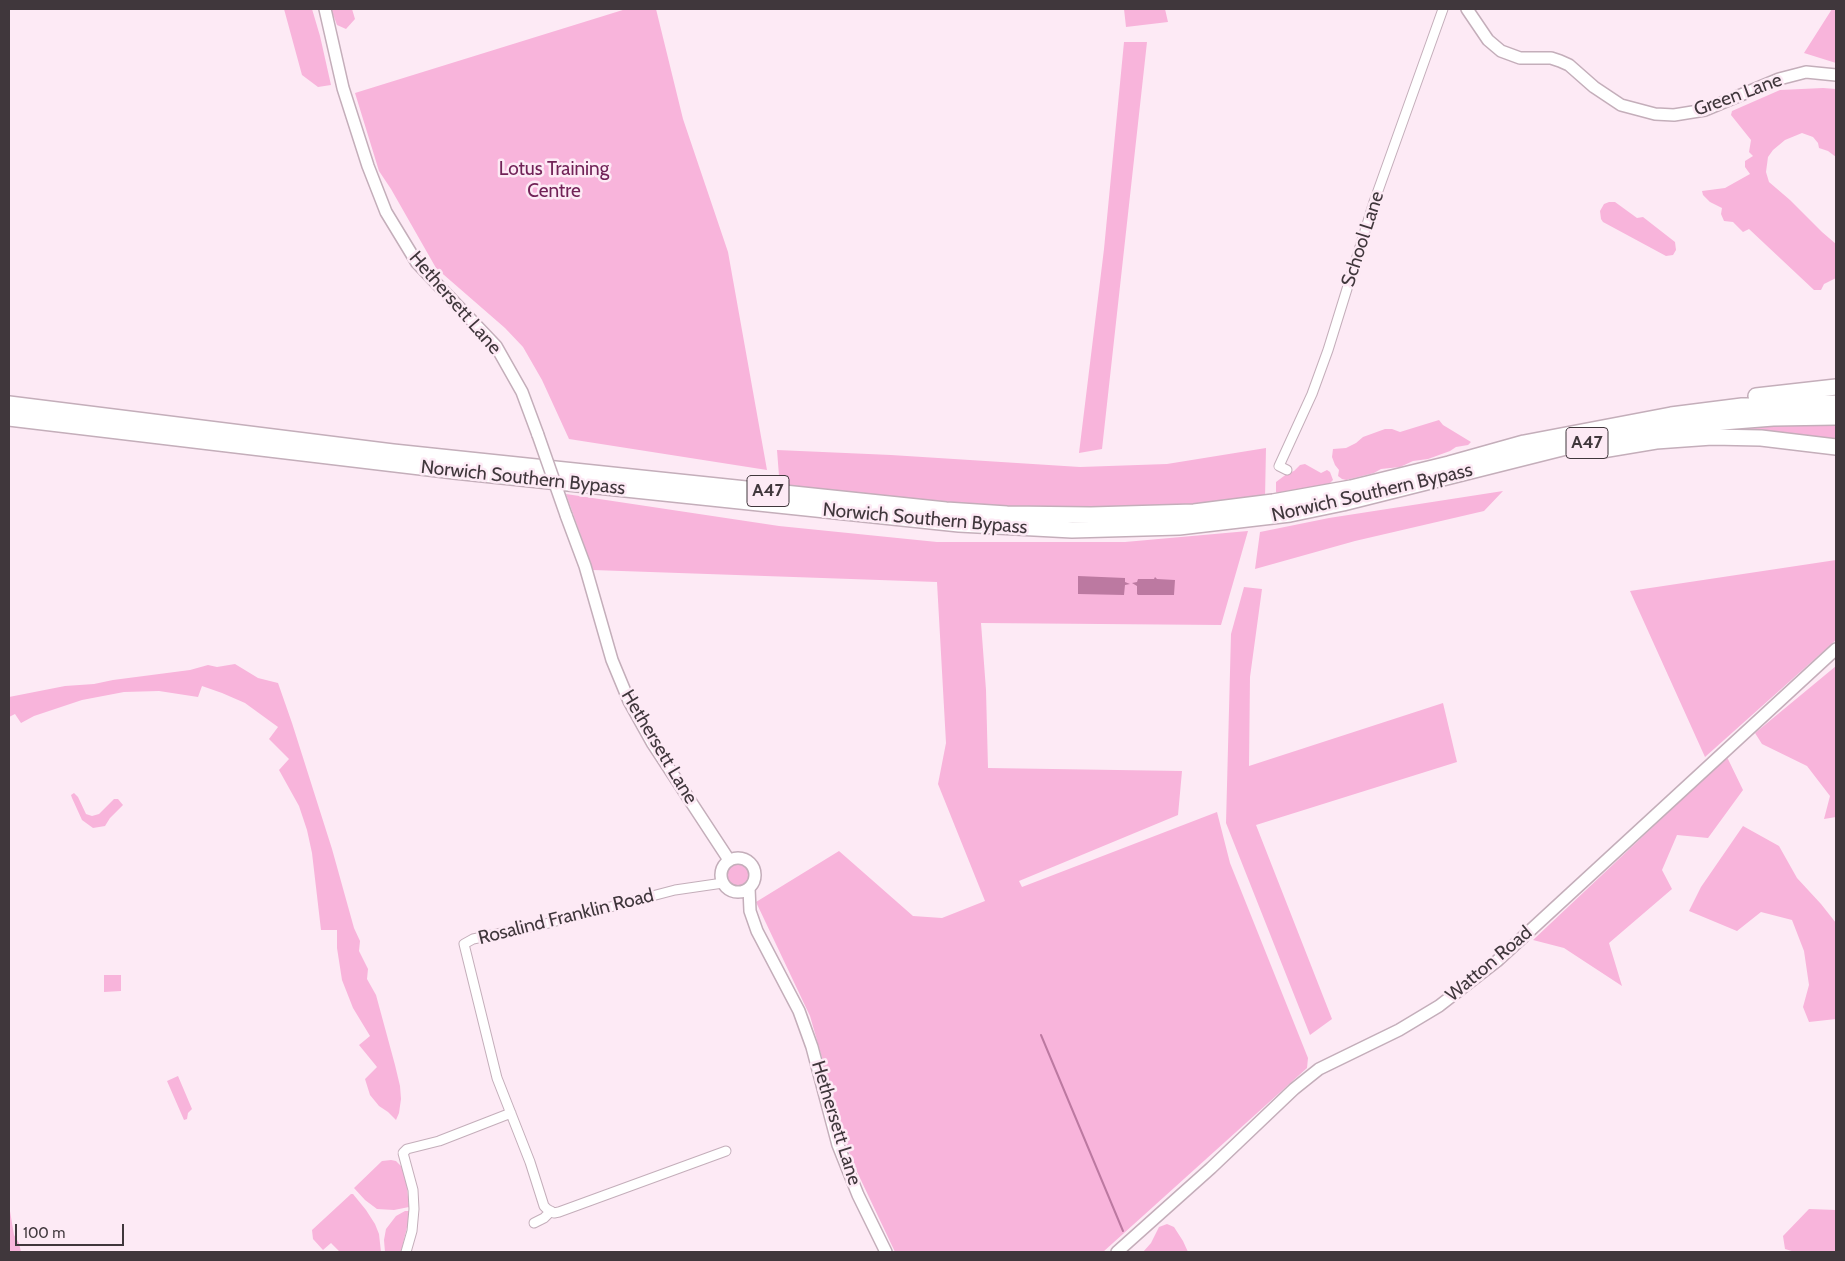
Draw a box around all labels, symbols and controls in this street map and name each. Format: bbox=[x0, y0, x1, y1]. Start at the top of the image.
street label: Green Lane bbox=[1691, 69, 1785, 121]
park label: Lotus Training Centre bbox=[499, 158, 609, 202]
street label: School Lane bbox=[1337, 189, 1389, 289]
street label: Hethersett Lane bbox=[404, 247, 506, 359]
road number: A47 bbox=[1566, 428, 1608, 458]
street label: Norwich Southern Bypass bbox=[420, 456, 626, 500]
street label: Norwich Southern Bypass bbox=[1269, 459, 1475, 527]
road number: A47 bbox=[747, 476, 789, 506]
street label: Norwich Southern Bypass bbox=[822, 499, 1028, 539]
street label: Hethersett Lane bbox=[616, 686, 702, 808]
street label: Rosalind Franklin Road bbox=[476, 884, 656, 950]
street label: Watton Road bbox=[1441, 921, 1537, 1007]
street label: Hethersett Lane bbox=[806, 1058, 866, 1188]
scale bar bbox=[18, 1214, 126, 1246]
text: 100 m bbox=[23, 1224, 65, 1242]

